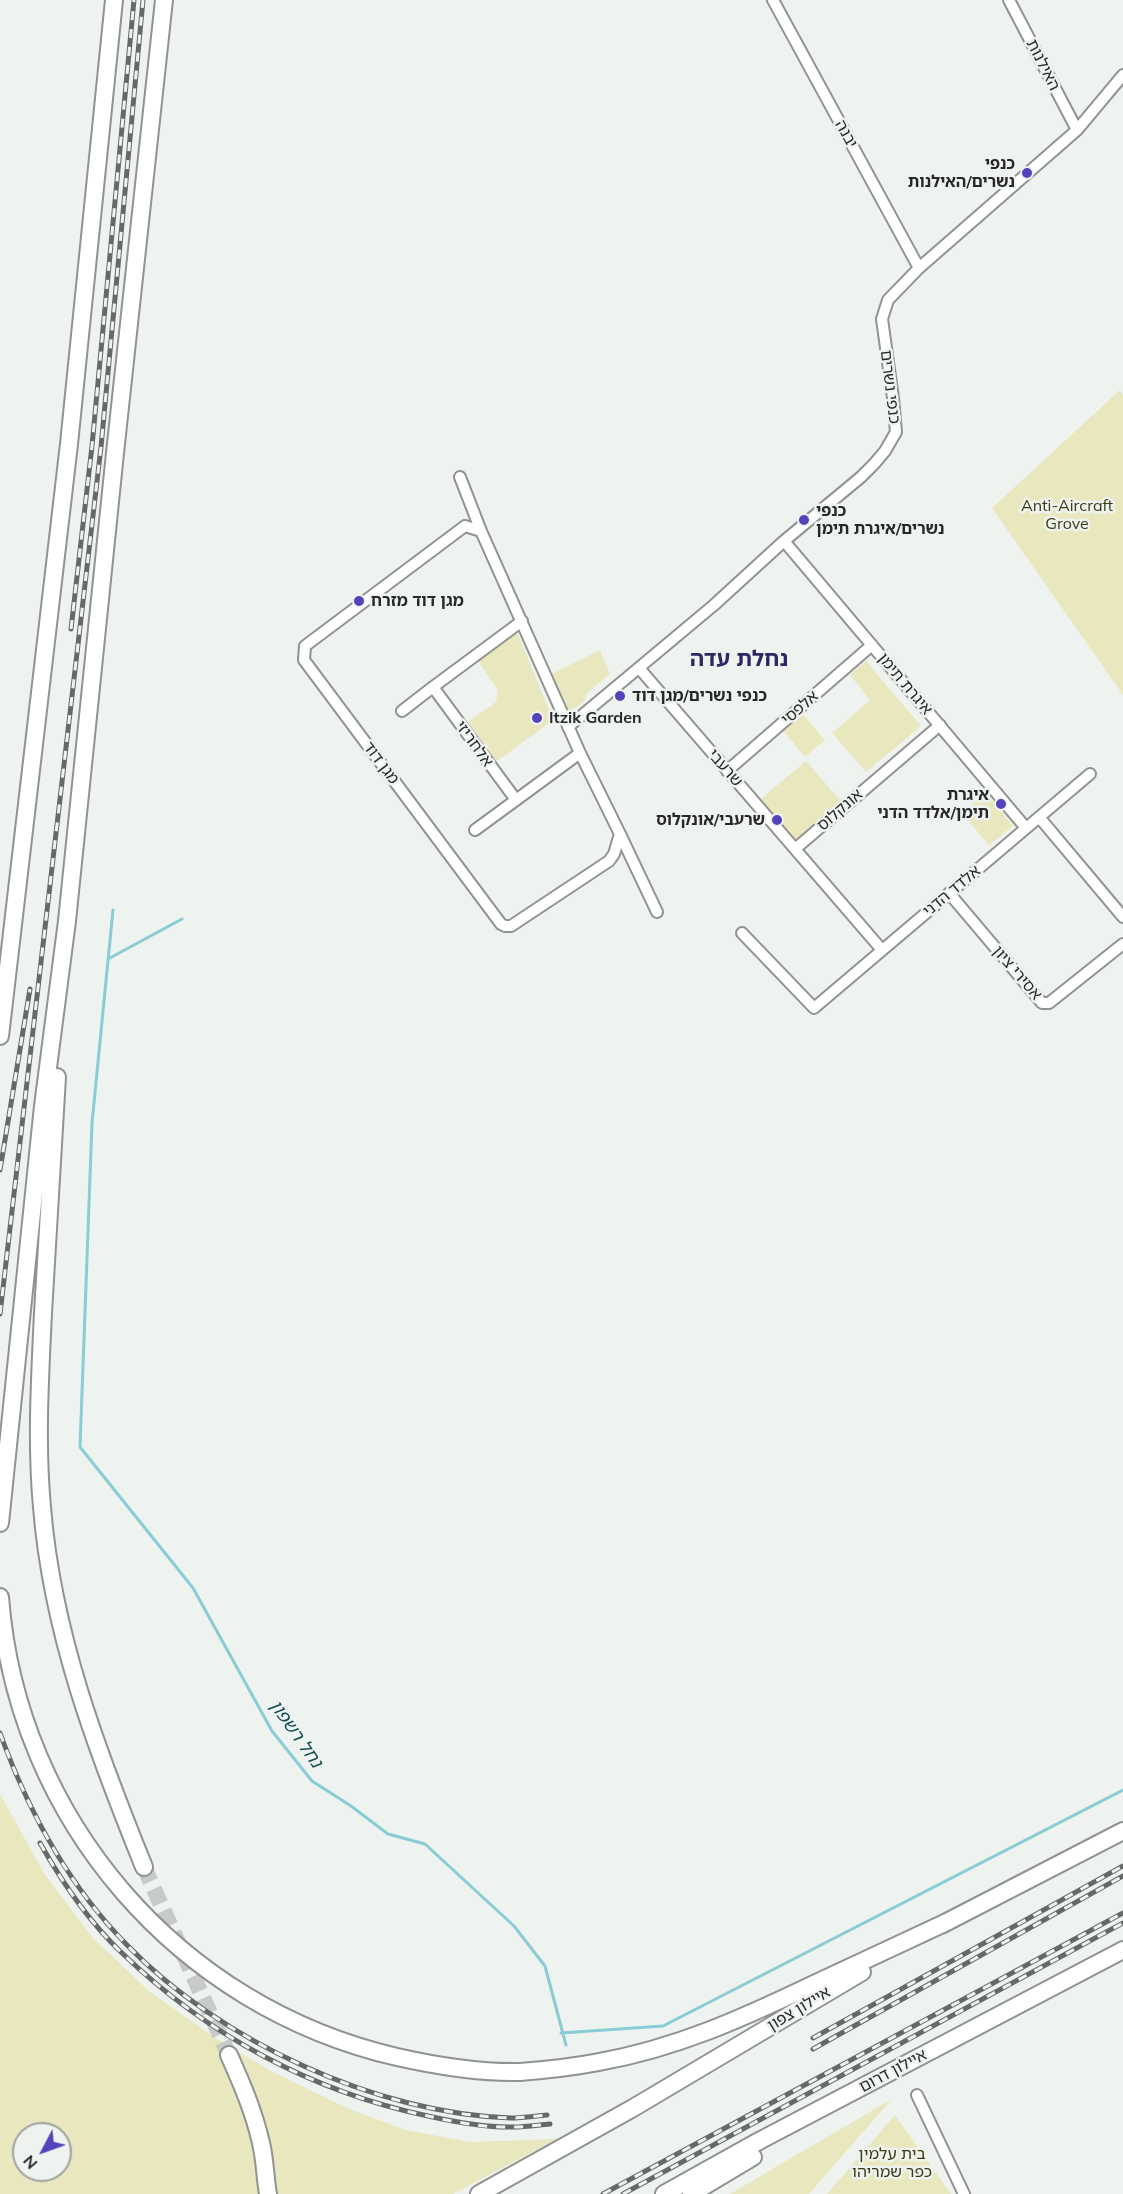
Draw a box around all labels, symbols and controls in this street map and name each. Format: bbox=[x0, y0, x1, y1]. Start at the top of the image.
street label: האילנות bbox=[1022, 36, 1064, 94]
street label: יבנה bbox=[831, 117, 861, 151]
place label: כנפי נשרים/האילנות bbox=[908, 154, 1015, 192]
marker: כנפי נשרים/האילנות bbox=[1020, 166, 1034, 180]
street label: כנפי נשרים bbox=[876, 349, 904, 425]
park label: Anti-Aircraft Grove bbox=[1021, 496, 1113, 534]
place label: כנפי נשרים/איגרת תימן bbox=[816, 501, 944, 539]
marker: כנפי נשרים/איגרת תימן bbox=[797, 513, 811, 527]
place label: מגן דוד מזרח bbox=[371, 591, 464, 611]
marker: מגן דוד מזרח bbox=[352, 594, 366, 608]
district label: נחלת עדה bbox=[690, 646, 788, 672]
street label: איגרת תימן bbox=[874, 649, 936, 719]
place label: כנפי נשרים/מגן דוד bbox=[632, 686, 767, 706]
street label: אלפסי bbox=[778, 687, 822, 729]
marker: כנפי נשרים/מגן דוד bbox=[613, 689, 627, 703]
place label: Itzik Garden bbox=[549, 708, 642, 728]
marker: Itzik Garden bbox=[530, 711, 544, 725]
street label: אלחריזי bbox=[451, 717, 497, 771]
street label: מגן דוד bbox=[359, 738, 403, 788]
street label: שרעבי bbox=[704, 745, 746, 791]
street label: אונקלוס bbox=[813, 785, 867, 835]
place label: איגרת תימן/אלדד הדני bbox=[877, 785, 989, 823]
marker: איגרת תימן/אלדד הדני bbox=[994, 797, 1008, 811]
place label: שרעבי/אונקלוס bbox=[656, 810, 765, 830]
marker: שרעבי/אונקלוס bbox=[770, 813, 784, 827]
street label: אלדד הדני bbox=[919, 861, 985, 921]
street label: אסירי ציון bbox=[988, 942, 1046, 1004]
water label: נחל רשפון bbox=[265, 1696, 327, 1772]
street label: איילון צפון bbox=[764, 1983, 834, 2035]
street label: איילון דרום bbox=[856, 2045, 930, 2097]
north arrow bbox=[12, 2122, 72, 2182]
park label: בית עלמין כפר שמריהו bbox=[852, 2144, 932, 2182]
text: N bbox=[18, 2151, 41, 2174]

